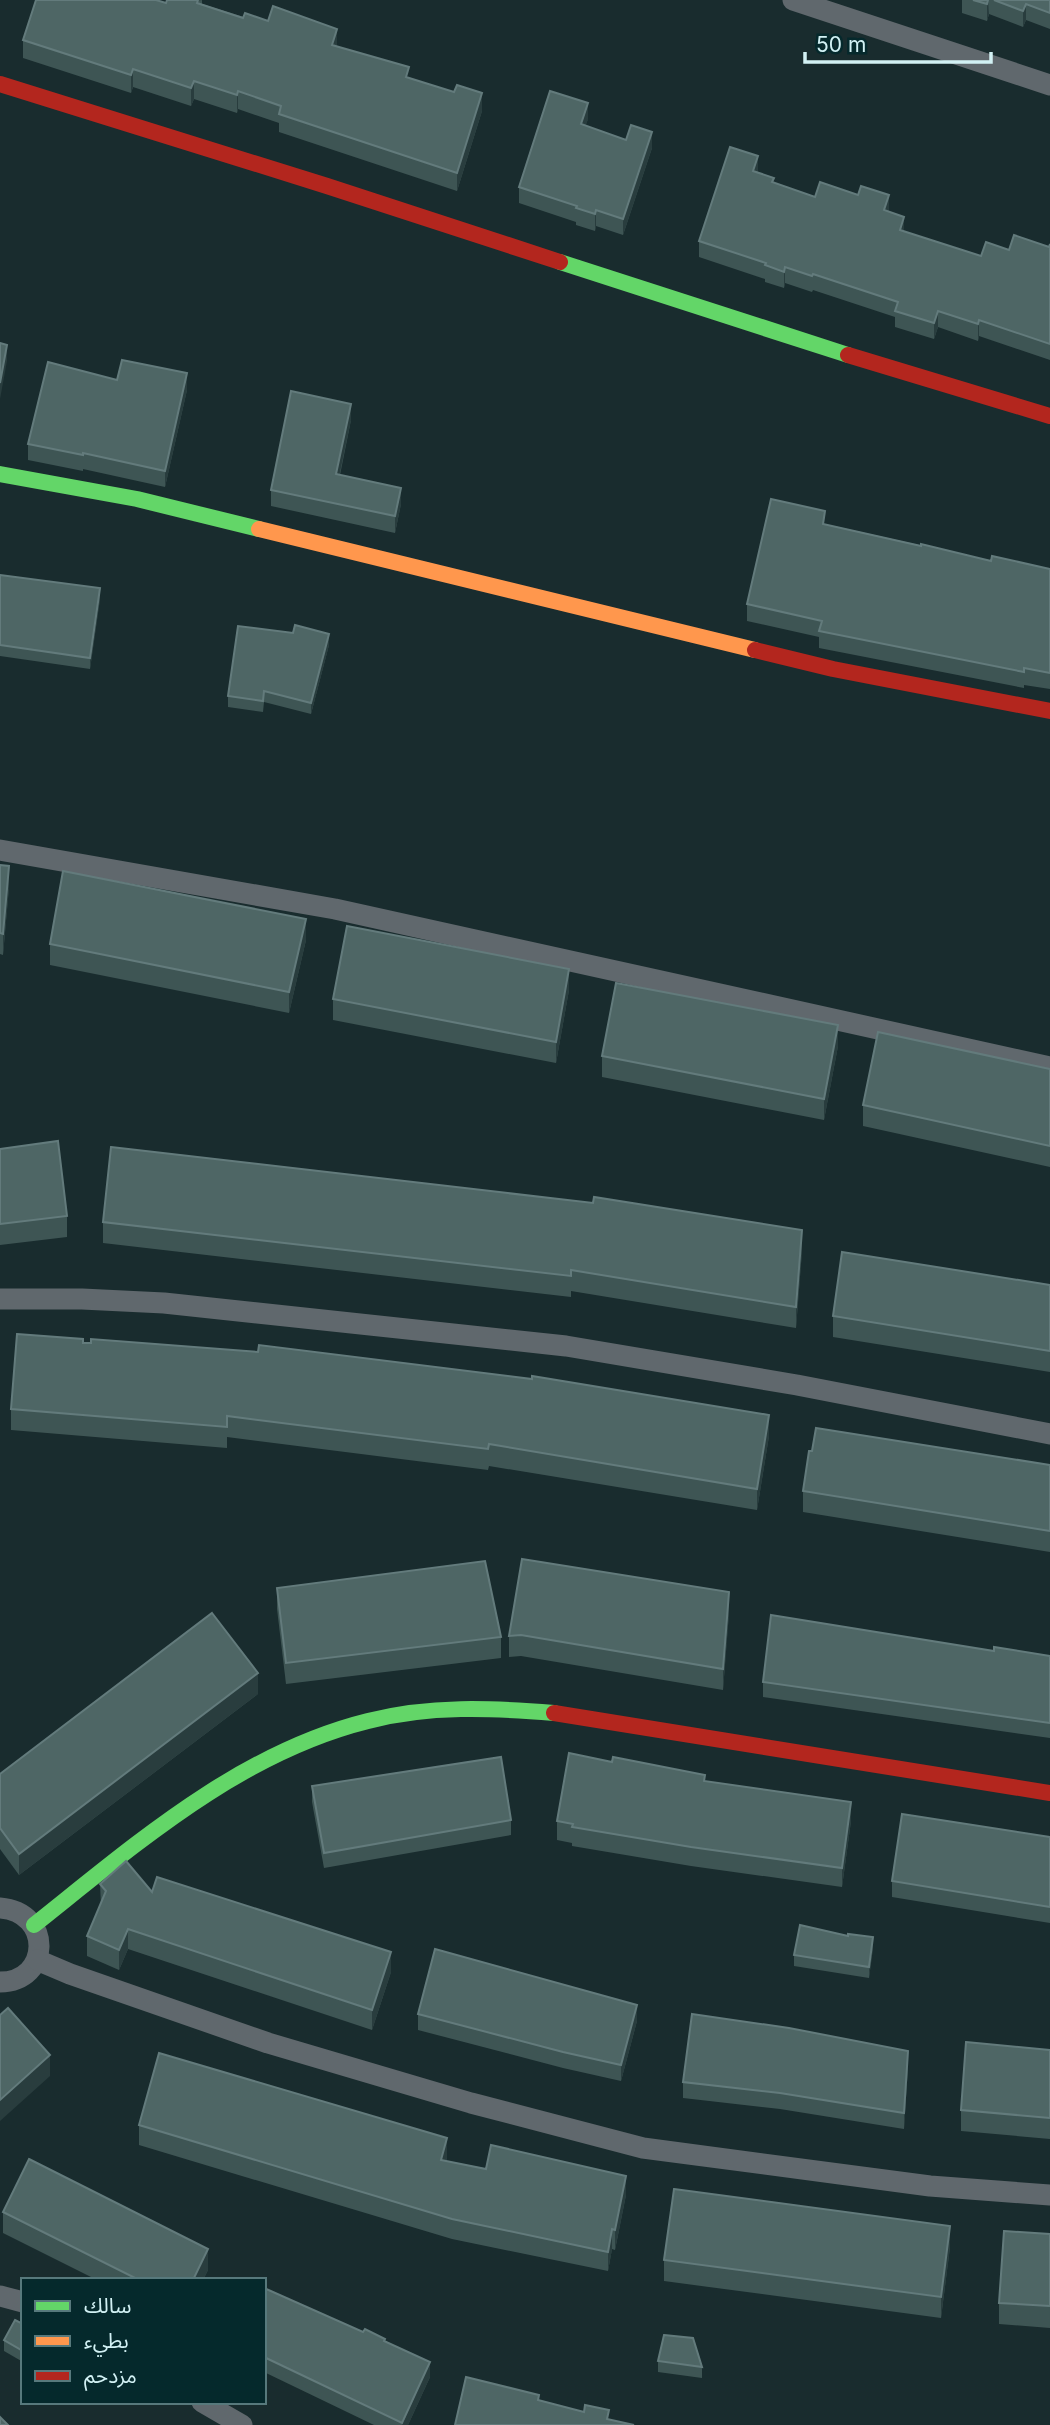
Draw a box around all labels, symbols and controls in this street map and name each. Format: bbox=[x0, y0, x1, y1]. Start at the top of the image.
scale bar bbox=[805, 21, 990, 65]
text: 50 m bbox=[816, 32, 866, 57]
legend bbox=[21, 2278, 266, 2404]
text: سالك bbox=[84, 2293, 131, 2318]
text: بطيء bbox=[84, 2328, 129, 2357]
text: مزدحم bbox=[84, 2363, 137, 2391]

